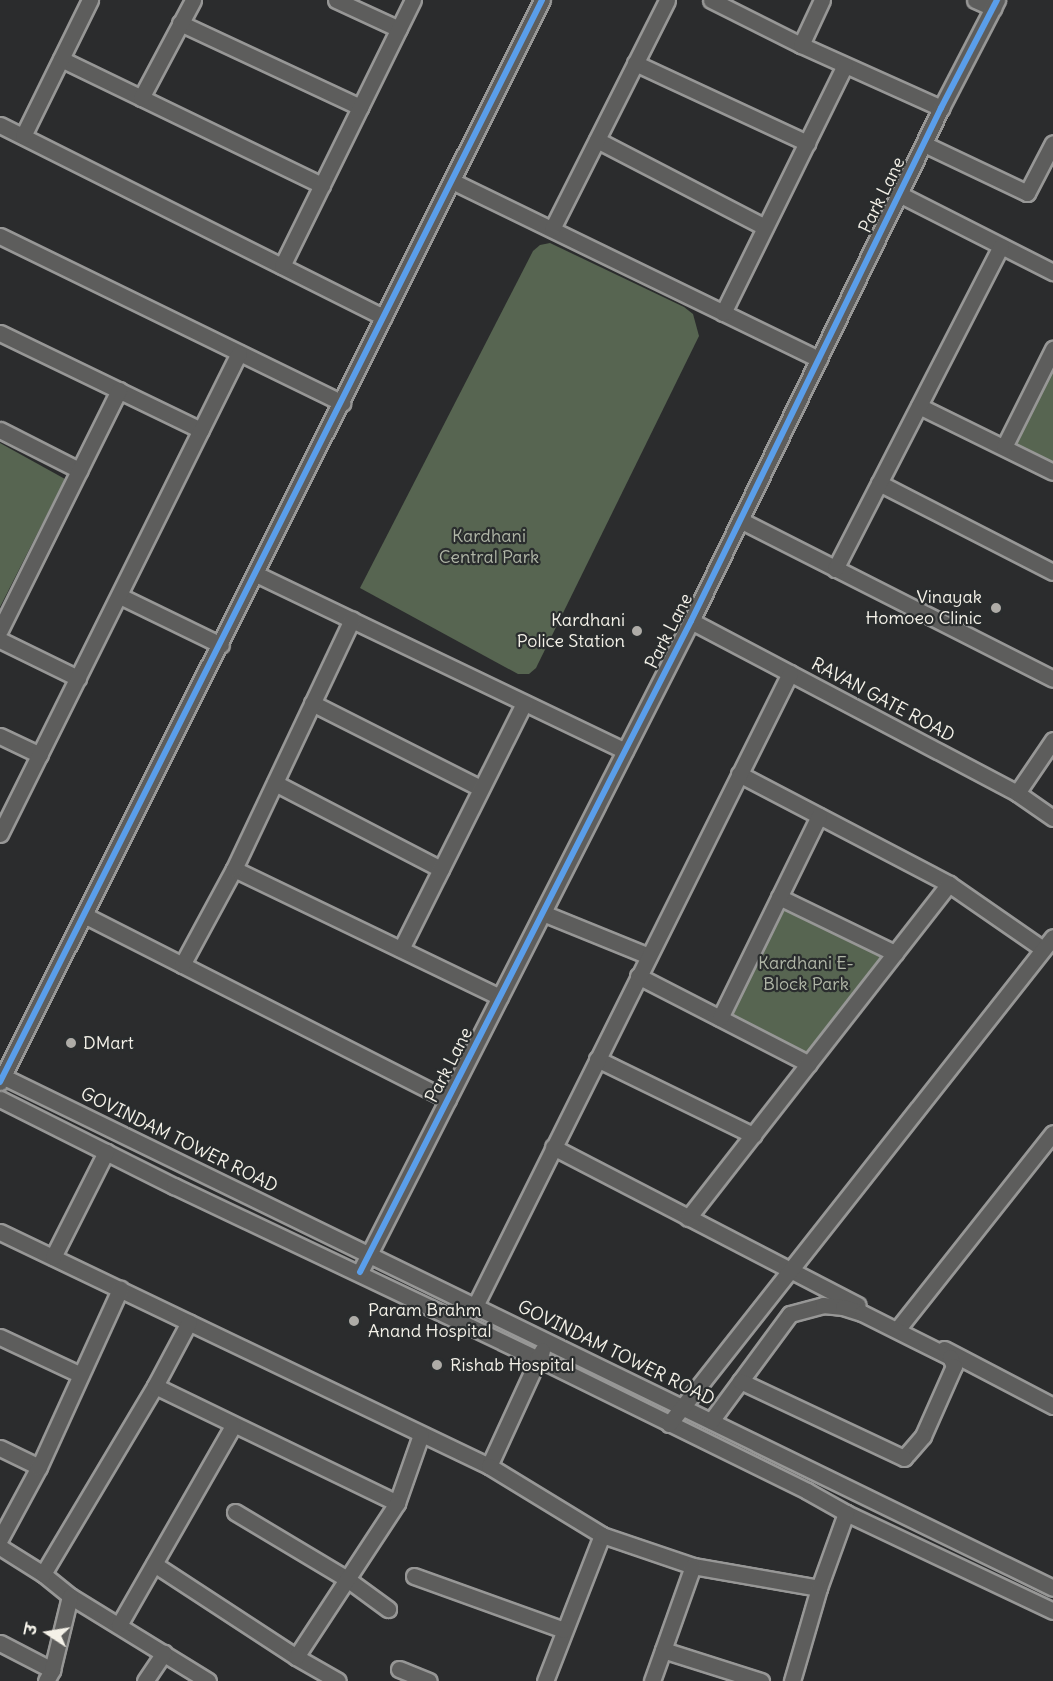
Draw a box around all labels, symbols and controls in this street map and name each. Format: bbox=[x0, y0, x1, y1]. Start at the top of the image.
street label: Park Lane bbox=[854, 154, 910, 236]
park label: Kardhani Central Park bbox=[439, 526, 539, 568]
place label: Vinayak Homoeo Clinic bbox=[865, 587, 982, 630]
street label: Park Lane bbox=[641, 590, 697, 672]
marker: Vinayak Homoeo Clinic bbox=[987, 599, 1005, 617]
place label: Kardhani Police Station bbox=[517, 610, 625, 652]
marker: Kardhani Police Station bbox=[630, 624, 644, 638]
street label: RAVAN GATE ROAD bbox=[808, 653, 958, 747]
park label: Kardhani E- Block Park bbox=[758, 953, 854, 996]
street label: Park Lane bbox=[421, 1024, 477, 1106]
place label: DMart bbox=[83, 1032, 134, 1054]
marker: DMart bbox=[64, 1036, 78, 1050]
street label: GOVINDAM TOWER ROAD bbox=[77, 1083, 281, 1197]
street label: GOVINDAM TOWER ROAD bbox=[514, 1296, 718, 1410]
place label: Param Brahm Anand Hospital bbox=[368, 1300, 491, 1342]
marker: Param Brahm Anand Hospital bbox=[345, 1312, 363, 1330]
place label: Rishab Hospital bbox=[450, 1354, 574, 1376]
marker: Rishab Hospital bbox=[428, 1356, 446, 1374]
north arrow bbox=[18, 1603, 78, 1663]
text: उ bbox=[20, 1622, 41, 1637]

